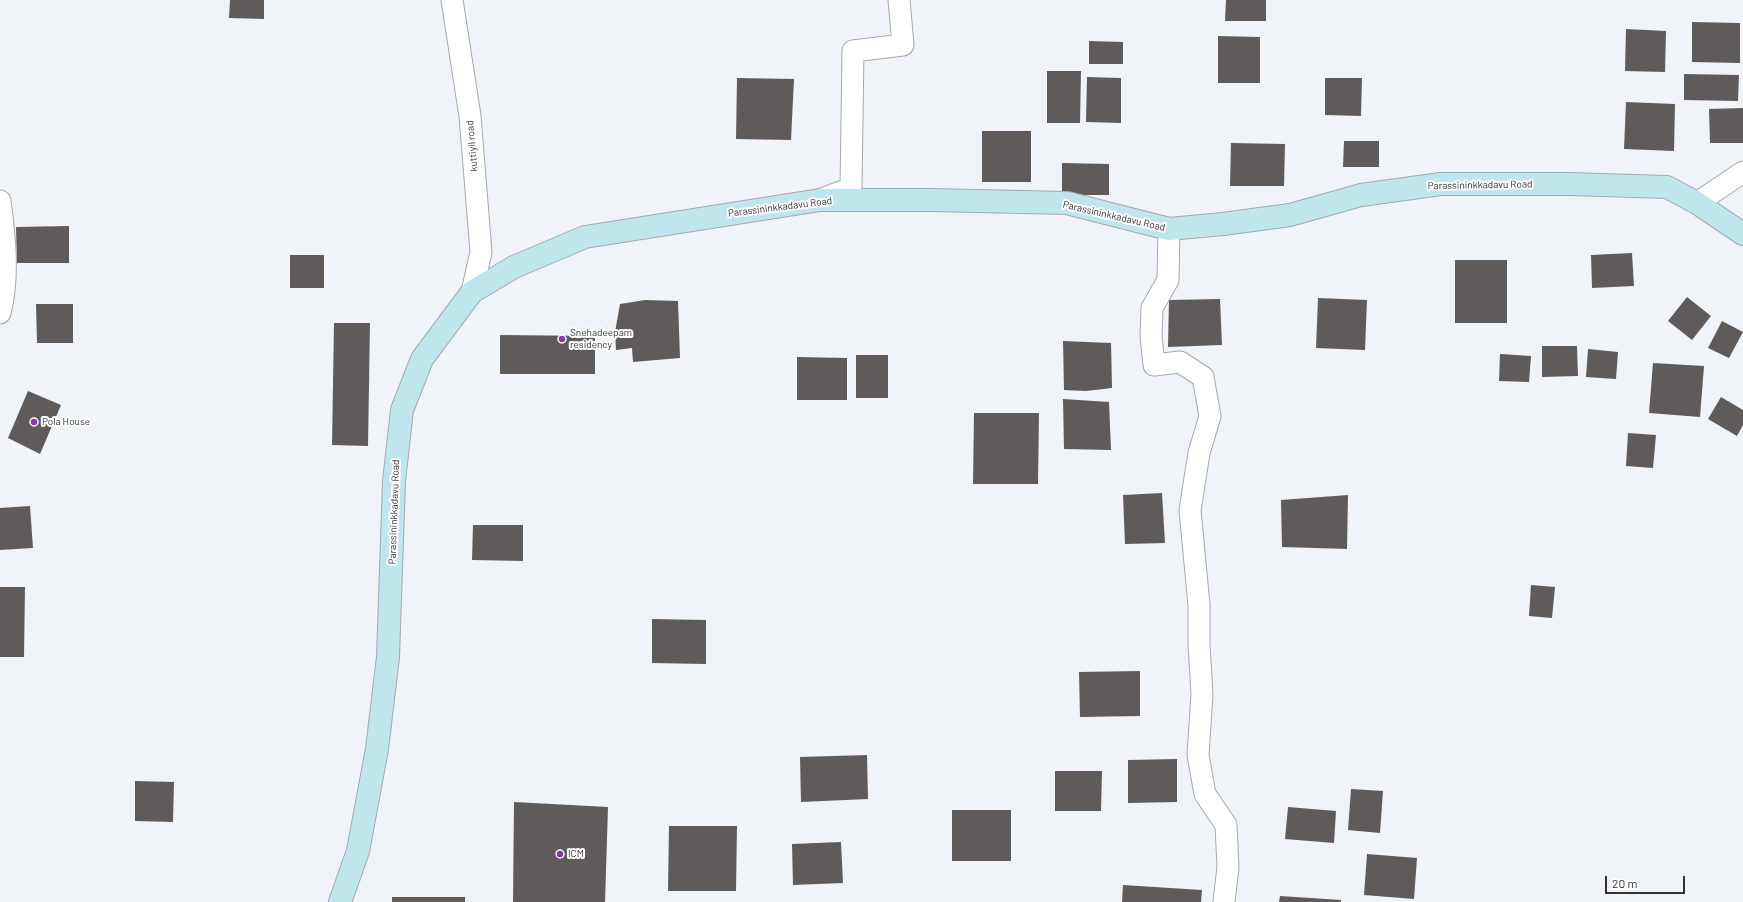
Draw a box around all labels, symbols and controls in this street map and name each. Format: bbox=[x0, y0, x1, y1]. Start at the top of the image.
street label: kuttiyil road bbox=[464, 120, 480, 172]
street label: Parassininkkadavu Road bbox=[1427, 178, 1533, 192]
street label: Parassininkkadavu Road bbox=[727, 195, 833, 219]
street label: Parassininkkadavu Road bbox=[1062, 198, 1166, 234]
place label: Snehadeepam residency bbox=[570, 327, 632, 350]
marker: Snehadeepam residency bbox=[557, 334, 567, 344]
place label: Pola House bbox=[42, 416, 90, 428]
marker: Pola House bbox=[29, 417, 39, 427]
street label: Parassininkkadavu Road bbox=[386, 459, 402, 565]
place label: ICM bbox=[568, 848, 584, 860]
marker: ICM bbox=[555, 849, 565, 859]
scale bar bbox=[1607, 868, 1687, 894]
text: 20 m bbox=[1612, 876, 1638, 890]

